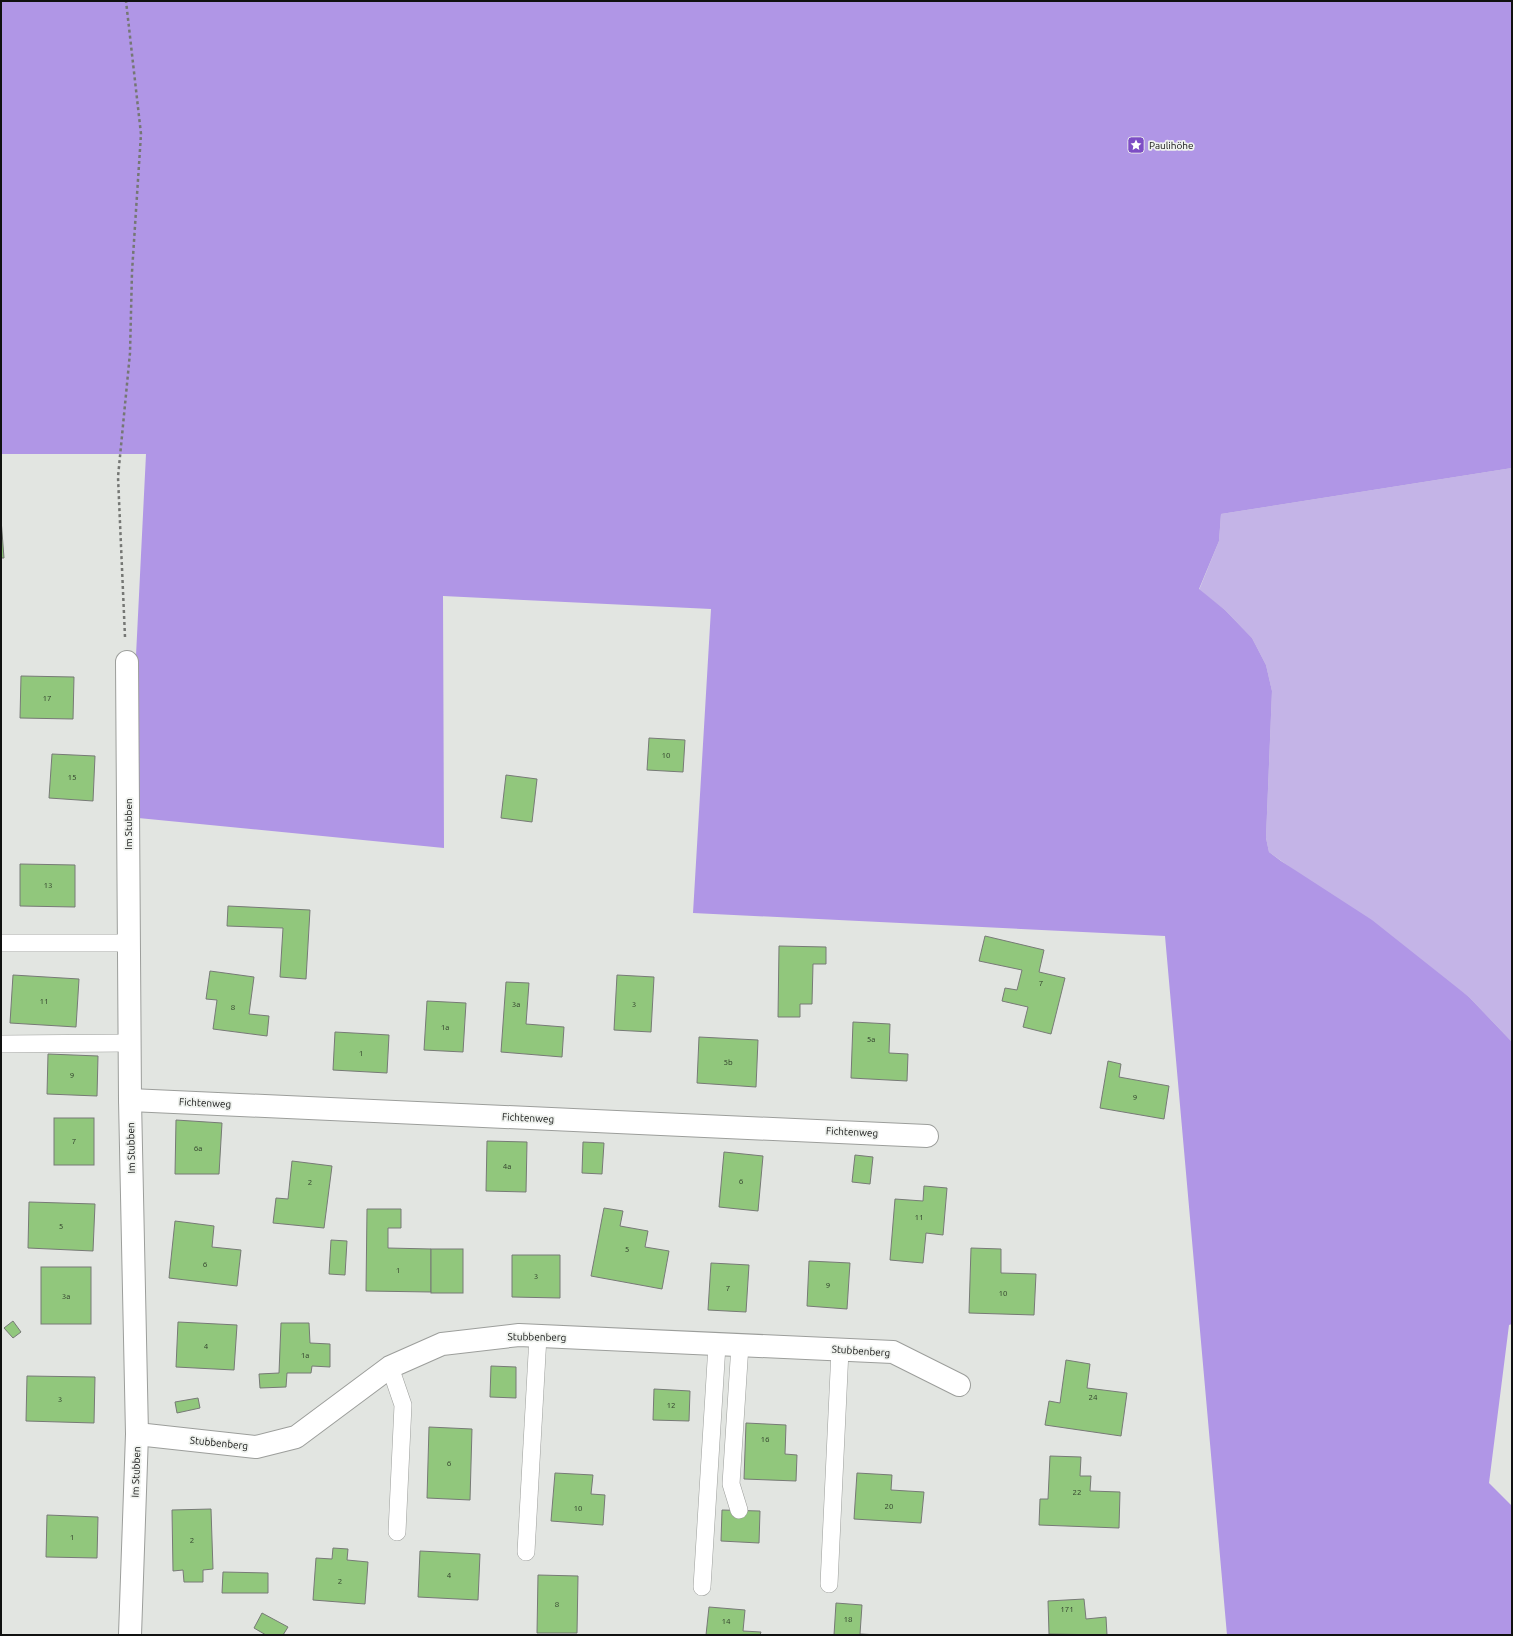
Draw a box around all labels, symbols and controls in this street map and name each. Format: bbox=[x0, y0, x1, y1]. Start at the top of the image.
place icon: Paulihöhe bbox=[1126, 135, 1146, 155]
place label: Paulihöhe bbox=[1149, 140, 1194, 151]
house number: 17 bbox=[42, 694, 52, 703]
house number: 10 bbox=[661, 751, 671, 760]
house number: 15 bbox=[67, 773, 77, 782]
street label: Im Stubben bbox=[123, 798, 134, 850]
house number: 13 bbox=[43, 881, 53, 890]
house number: 7 bbox=[1039, 979, 1043, 988]
house number: 11 bbox=[39, 997, 49, 1006]
house number: 3a bbox=[512, 1000, 520, 1009]
house number: 3 bbox=[632, 1000, 636, 1009]
house number: 8 bbox=[231, 1003, 236, 1012]
house number: 1a bbox=[441, 1023, 449, 1032]
house number: 5a bbox=[867, 1035, 875, 1044]
house number: 1 bbox=[359, 1049, 363, 1058]
house number: 5b bbox=[723, 1058, 733, 1067]
house number: 9 bbox=[70, 1071, 74, 1080]
house number: 9 bbox=[1133, 1093, 1137, 1102]
street label: Fichtenweg bbox=[179, 1096, 231, 1110]
street label: Fichtenweg bbox=[502, 1111, 554, 1125]
street label: Im Stubben bbox=[125, 1122, 137, 1174]
street label: Fichtenweg bbox=[826, 1125, 878, 1139]
house number: 7 bbox=[72, 1137, 76, 1146]
house number: 6a bbox=[194, 1144, 202, 1153]
house number: 4a bbox=[503, 1162, 511, 1171]
house number: 6 bbox=[739, 1177, 744, 1186]
house number: 2 bbox=[308, 1178, 312, 1187]
house number: 11 bbox=[914, 1213, 924, 1222]
house number: 5 bbox=[59, 1222, 63, 1231]
house number: 5 bbox=[625, 1245, 629, 1254]
house number: 6 bbox=[203, 1260, 208, 1269]
house number: 1 bbox=[396, 1266, 400, 1275]
house number: 3 bbox=[534, 1272, 538, 1281]
house number: 9 bbox=[826, 1281, 830, 1290]
house number: 7 bbox=[726, 1284, 730, 1293]
house number: 10 bbox=[998, 1289, 1008, 1298]
house number: 3a bbox=[62, 1292, 70, 1301]
street label: Stubbenberg bbox=[508, 1331, 566, 1343]
house number: 4 bbox=[204, 1342, 209, 1351]
street label: Stubbenberg bbox=[831, 1343, 891, 1359]
house number: 1a bbox=[301, 1351, 309, 1360]
house number: 24 bbox=[1088, 1393, 1098, 1402]
house number: 3 bbox=[58, 1395, 62, 1404]
house number: 12 bbox=[666, 1401, 676, 1410]
street label: Stubbenberg bbox=[189, 1434, 249, 1452]
house number: 16 bbox=[760, 1435, 770, 1444]
street label: Im Stubben bbox=[130, 1446, 142, 1498]
house number: 6 bbox=[447, 1459, 452, 1468]
house number: 22 bbox=[1072, 1488, 1082, 1497]
house number: 20 bbox=[884, 1502, 894, 1511]
house number: 10 bbox=[573, 1504, 583, 1513]
house number: 1 bbox=[70, 1533, 74, 1542]
house number: 2 bbox=[190, 1536, 194, 1545]
house number: 4 bbox=[447, 1571, 452, 1580]
house number: 2 bbox=[338, 1577, 342, 1586]
house number: 8 bbox=[555, 1600, 560, 1609]
house number: 171 bbox=[1060, 1605, 1074, 1614]
house number: 18 bbox=[843, 1615, 853, 1624]
house number: 14 bbox=[721, 1617, 731, 1626]

